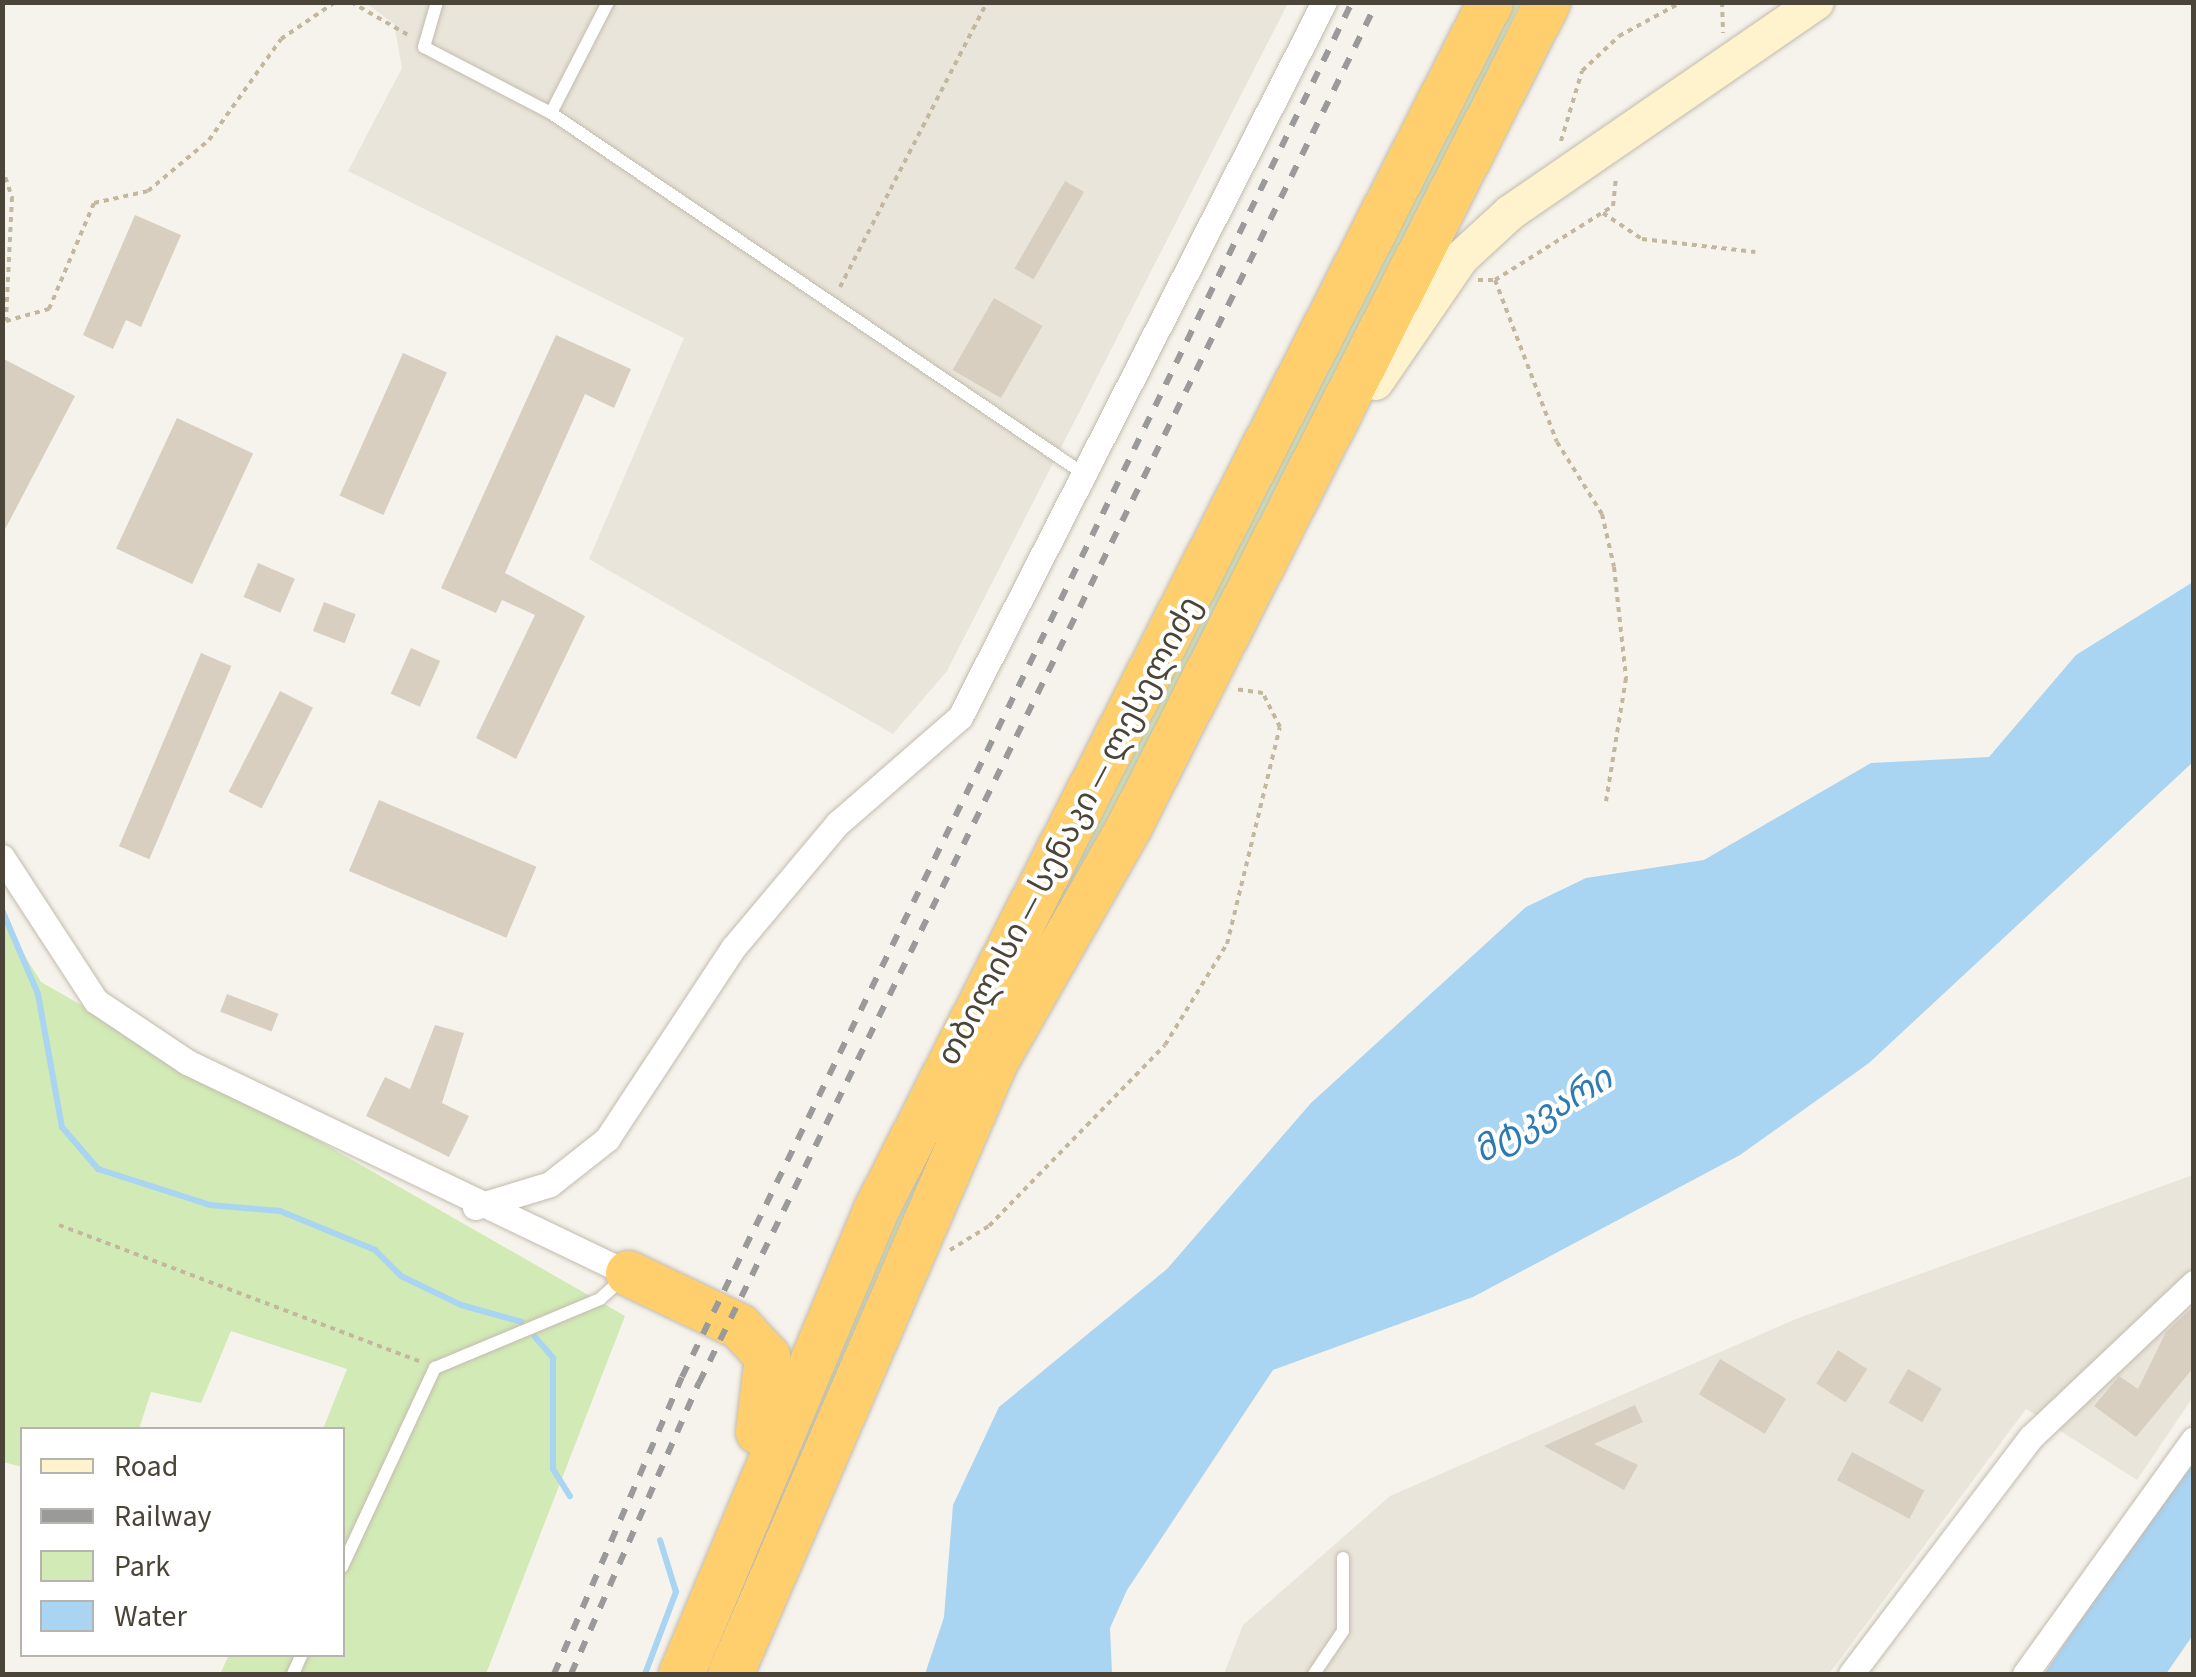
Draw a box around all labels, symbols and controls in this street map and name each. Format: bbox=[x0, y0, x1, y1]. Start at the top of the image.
street label: თბილისი — სენაკი — ლესელიძე bbox=[930, 590, 1210, 1072]
water label: მტკვარი bbox=[1466, 1057, 1620, 1173]
legend bbox=[20, 1427, 345, 1657]
text: Road bbox=[114, 1445, 178, 1488]
text: Railway bbox=[114, 1495, 212, 1538]
text: Park bbox=[114, 1545, 170, 1588]
text: Water bbox=[114, 1595, 187, 1638]

